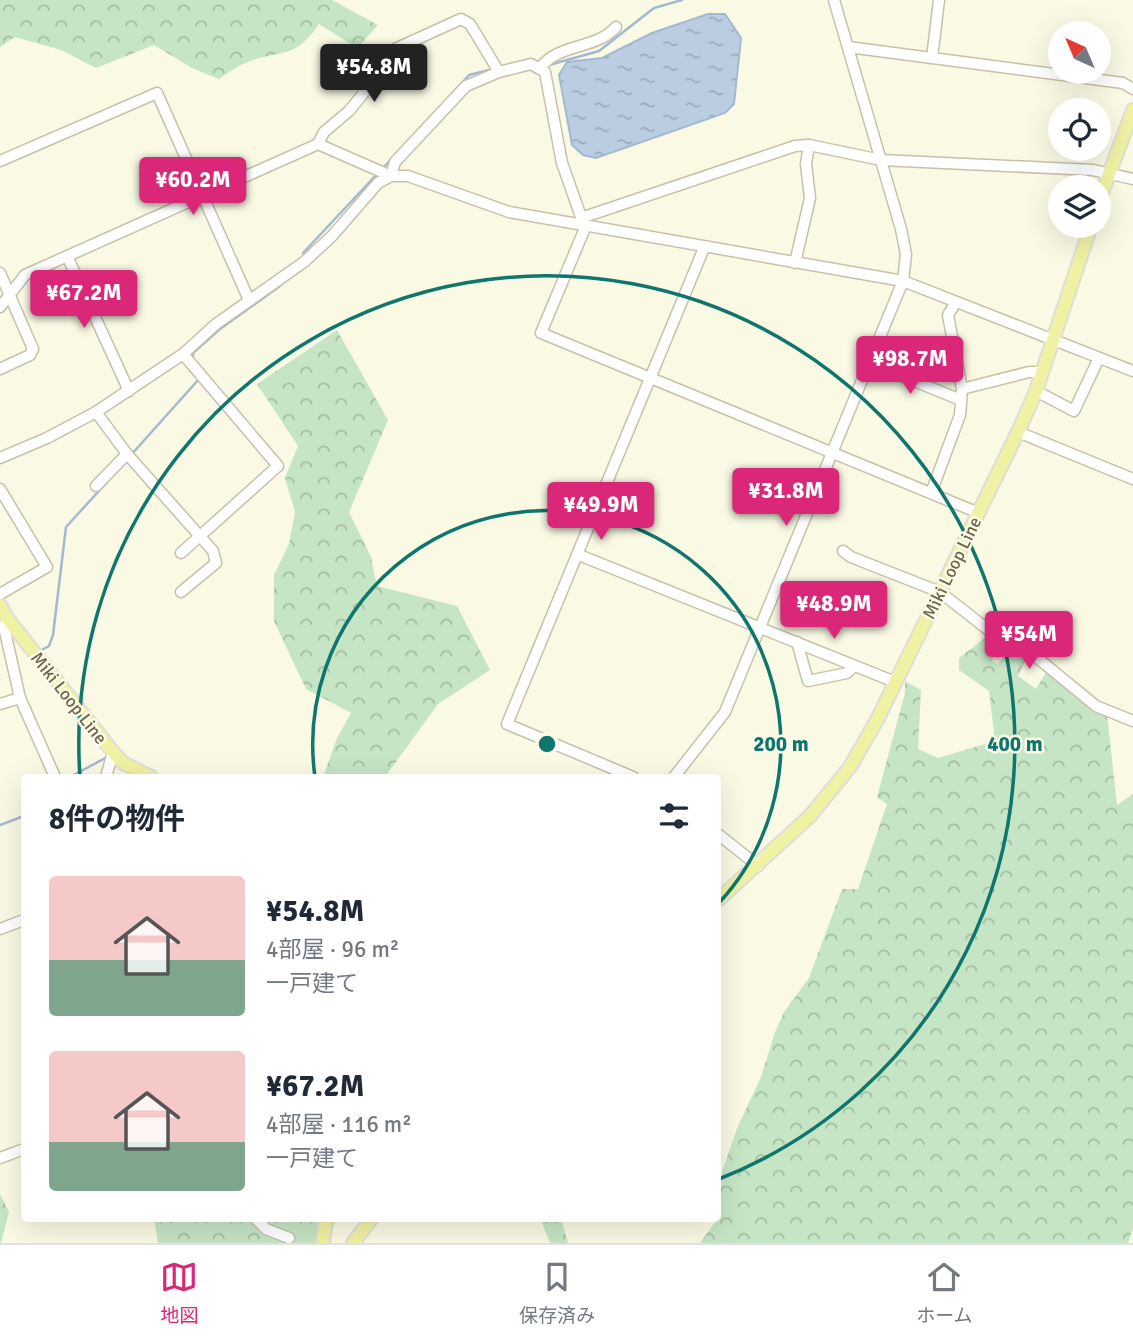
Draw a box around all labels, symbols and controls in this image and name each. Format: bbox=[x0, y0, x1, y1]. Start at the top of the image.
north arrow bbox=[1048, 21, 1111, 84]
map controls bbox=[1048, 21, 1111, 238]
pin: ¥54.8M bbox=[317, 44, 431, 104]
text: ¥54.8M bbox=[336, 52, 412, 81]
button: locate bbox=[1048, 98, 1111, 161]
pin: ¥60.2M bbox=[136, 158, 250, 217]
text: ¥60.2M bbox=[155, 165, 231, 194]
button: layers bbox=[1048, 175, 1111, 238]
pin: ¥67.2M bbox=[27, 270, 141, 330]
text: ¥67.2M bbox=[46, 278, 122, 307]
pin: ¥98.7M bbox=[853, 336, 967, 396]
text: ¥98.7M bbox=[872, 344, 948, 373]
pin: ¥31.8M bbox=[729, 468, 843, 528]
text: ¥31.8M bbox=[748, 476, 824, 505]
pin: ¥49.9M bbox=[544, 482, 658, 542]
text: ¥49.9M bbox=[563, 490, 639, 519]
street label: Miki Loop Line bbox=[918, 513, 986, 623]
pin: ¥48.9M bbox=[777, 582, 891, 641]
text: ¥48.9M bbox=[796, 589, 872, 618]
pin: ¥54M bbox=[988, 612, 1070, 671]
text: ¥54M bbox=[1001, 619, 1057, 648]
street label: Miki Loop Line bbox=[26, 647, 112, 749]
text: 200 m bbox=[753, 731, 809, 757]
text: 400 m bbox=[987, 731, 1043, 757]
centre of rings bbox=[535, 732, 559, 756]
icon: filters bbox=[655, 797, 693, 835]
text: 8件の物件 bbox=[49, 801, 185, 838]
text: ¥54.8M bbox=[266, 893, 364, 930]
icon: home bbox=[105, 904, 189, 988]
text: 4部屋 · 96 m² bbox=[266, 935, 399, 964]
text: 一戸建て bbox=[266, 969, 358, 998]
text: ¥67.2M bbox=[266, 1068, 364, 1105]
icon: home bbox=[105, 1079, 189, 1163]
text: 4部屋 · 116 m² bbox=[266, 1110, 412, 1139]
text: 一戸建て bbox=[266, 1144, 358, 1173]
tab: 地図 bbox=[160, 1258, 198, 1328]
tab: 保存済み bbox=[519, 1258, 595, 1328]
tab: ホーム bbox=[916, 1258, 973, 1328]

